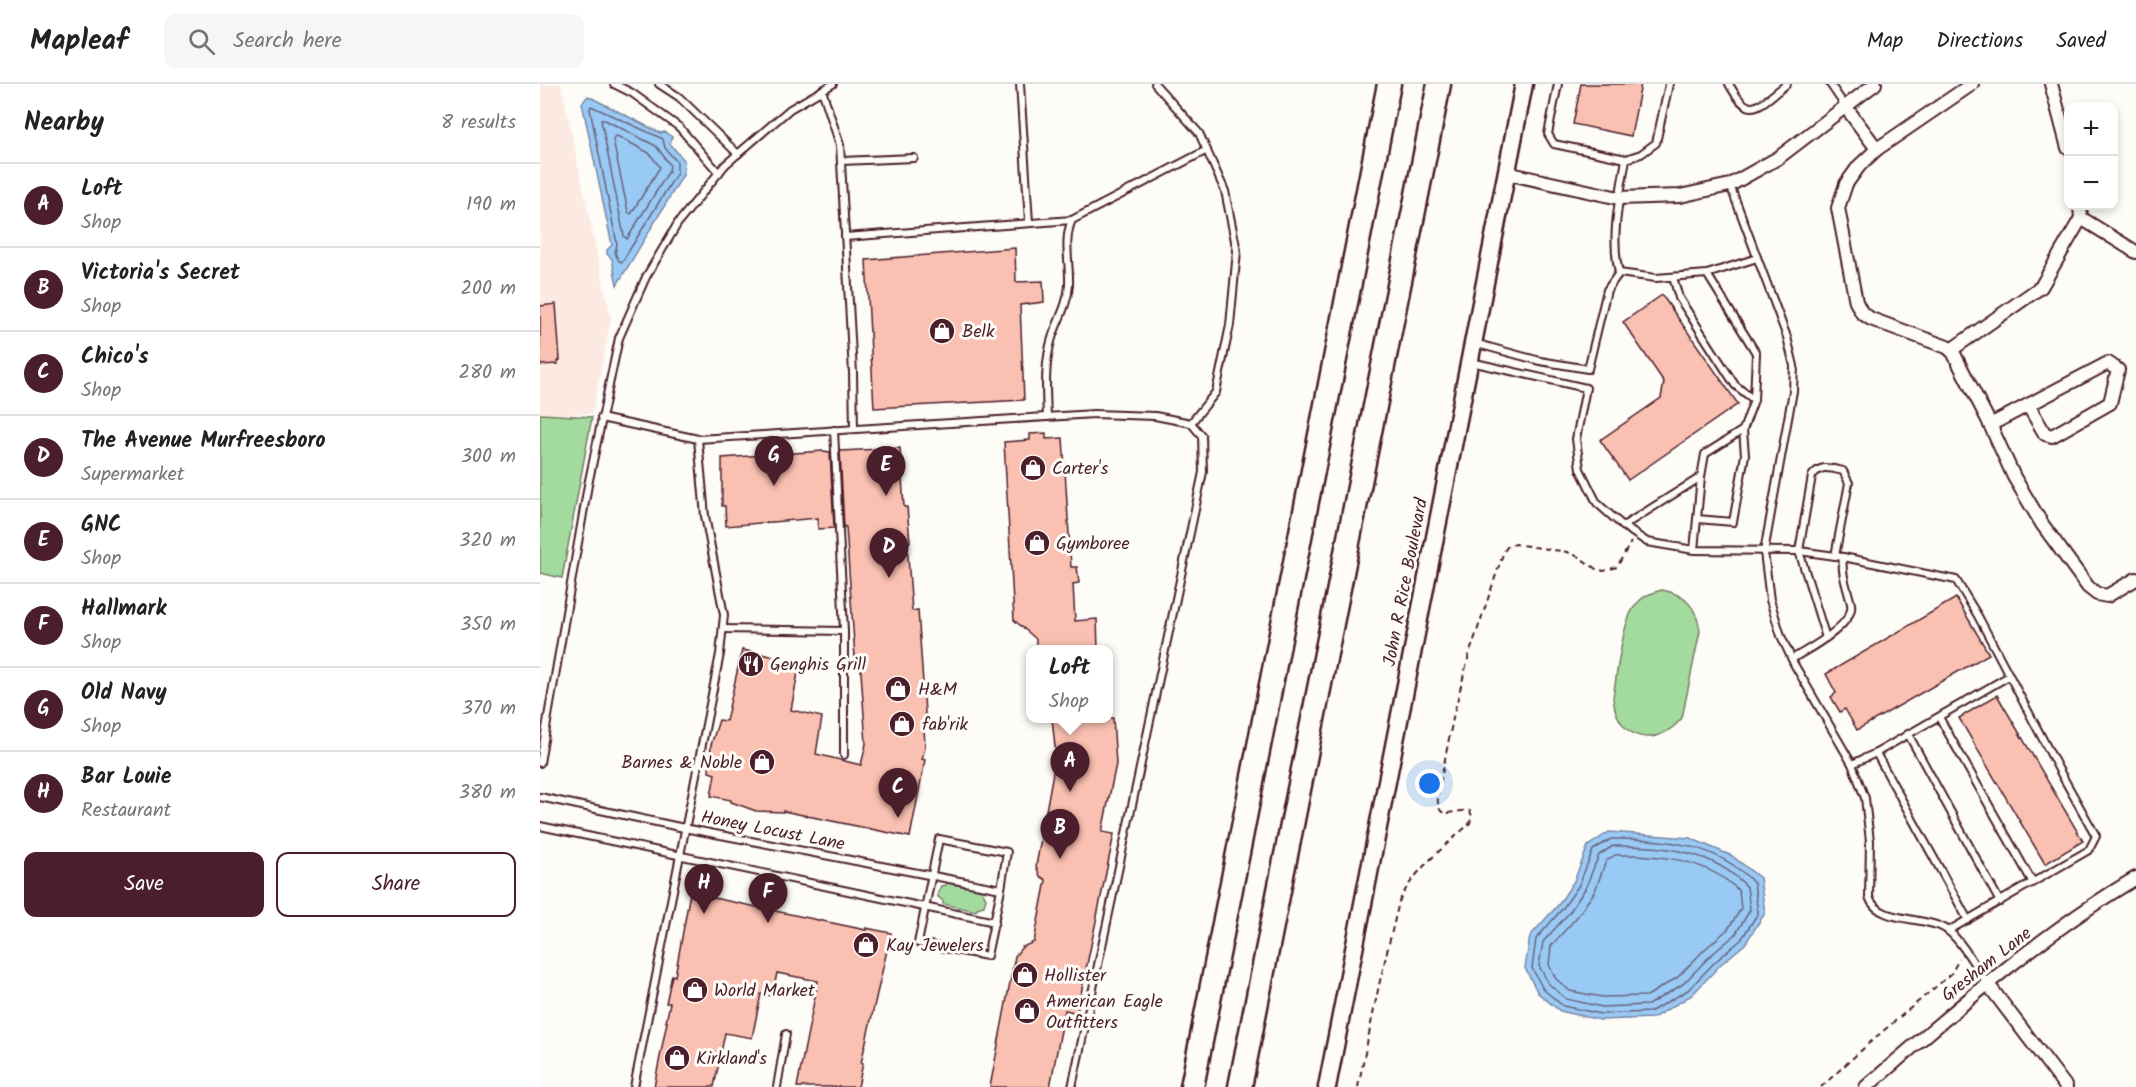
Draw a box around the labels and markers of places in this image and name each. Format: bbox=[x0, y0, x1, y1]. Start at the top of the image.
shop icon: Belk bbox=[927, 316, 957, 346]
place label: Belk bbox=[962, 318, 995, 347]
pin: G bbox=[754, 436, 794, 486]
pin: E bbox=[866, 446, 906, 496]
shop icon: Carter's bbox=[1018, 453, 1048, 483]
place label: Carter's bbox=[1052, 455, 1109, 484]
pin: D bbox=[870, 528, 908, 578]
shop icon: Gymboree bbox=[1022, 528, 1052, 558]
place label: Gymboree bbox=[1056, 530, 1130, 559]
restaurant icon: Genghis Grill bbox=[736, 649, 766, 679]
place label: Genghis Grill bbox=[770, 651, 867, 680]
shop icon: H&M bbox=[883, 674, 913, 704]
place label: H&M bbox=[918, 676, 958, 705]
shop icon: fab'rik bbox=[887, 709, 917, 739]
place label: fab'rik bbox=[922, 711, 969, 740]
pin: A bbox=[1050, 742, 1090, 792]
shop icon: Barnes & Noble bbox=[747, 747, 777, 777]
place label: Barnes & Noble bbox=[621, 749, 742, 778]
pin: C bbox=[878, 768, 918, 818]
pin: B bbox=[1040, 810, 1080, 859]
pin: H bbox=[684, 864, 724, 914]
pin: F bbox=[748, 874, 788, 923]
shop icon: Kay Jewelers bbox=[851, 930, 881, 960]
place label: Kay Jewelers bbox=[886, 932, 984, 961]
shop icon: Hollister bbox=[1010, 960, 1040, 990]
place label: Hollister bbox=[1044, 962, 1107, 991]
shop icon: World Market bbox=[680, 975, 710, 1005]
place label: World Market bbox=[714, 977, 816, 1006]
place label: American Eagle Outfitters bbox=[1046, 988, 1163, 1038]
shop icon: American Eagle Outfitters bbox=[1012, 996, 1042, 1026]
shop icon: Kirkland's bbox=[662, 1043, 692, 1073]
place label: Kirkland's bbox=[696, 1045, 767, 1074]

